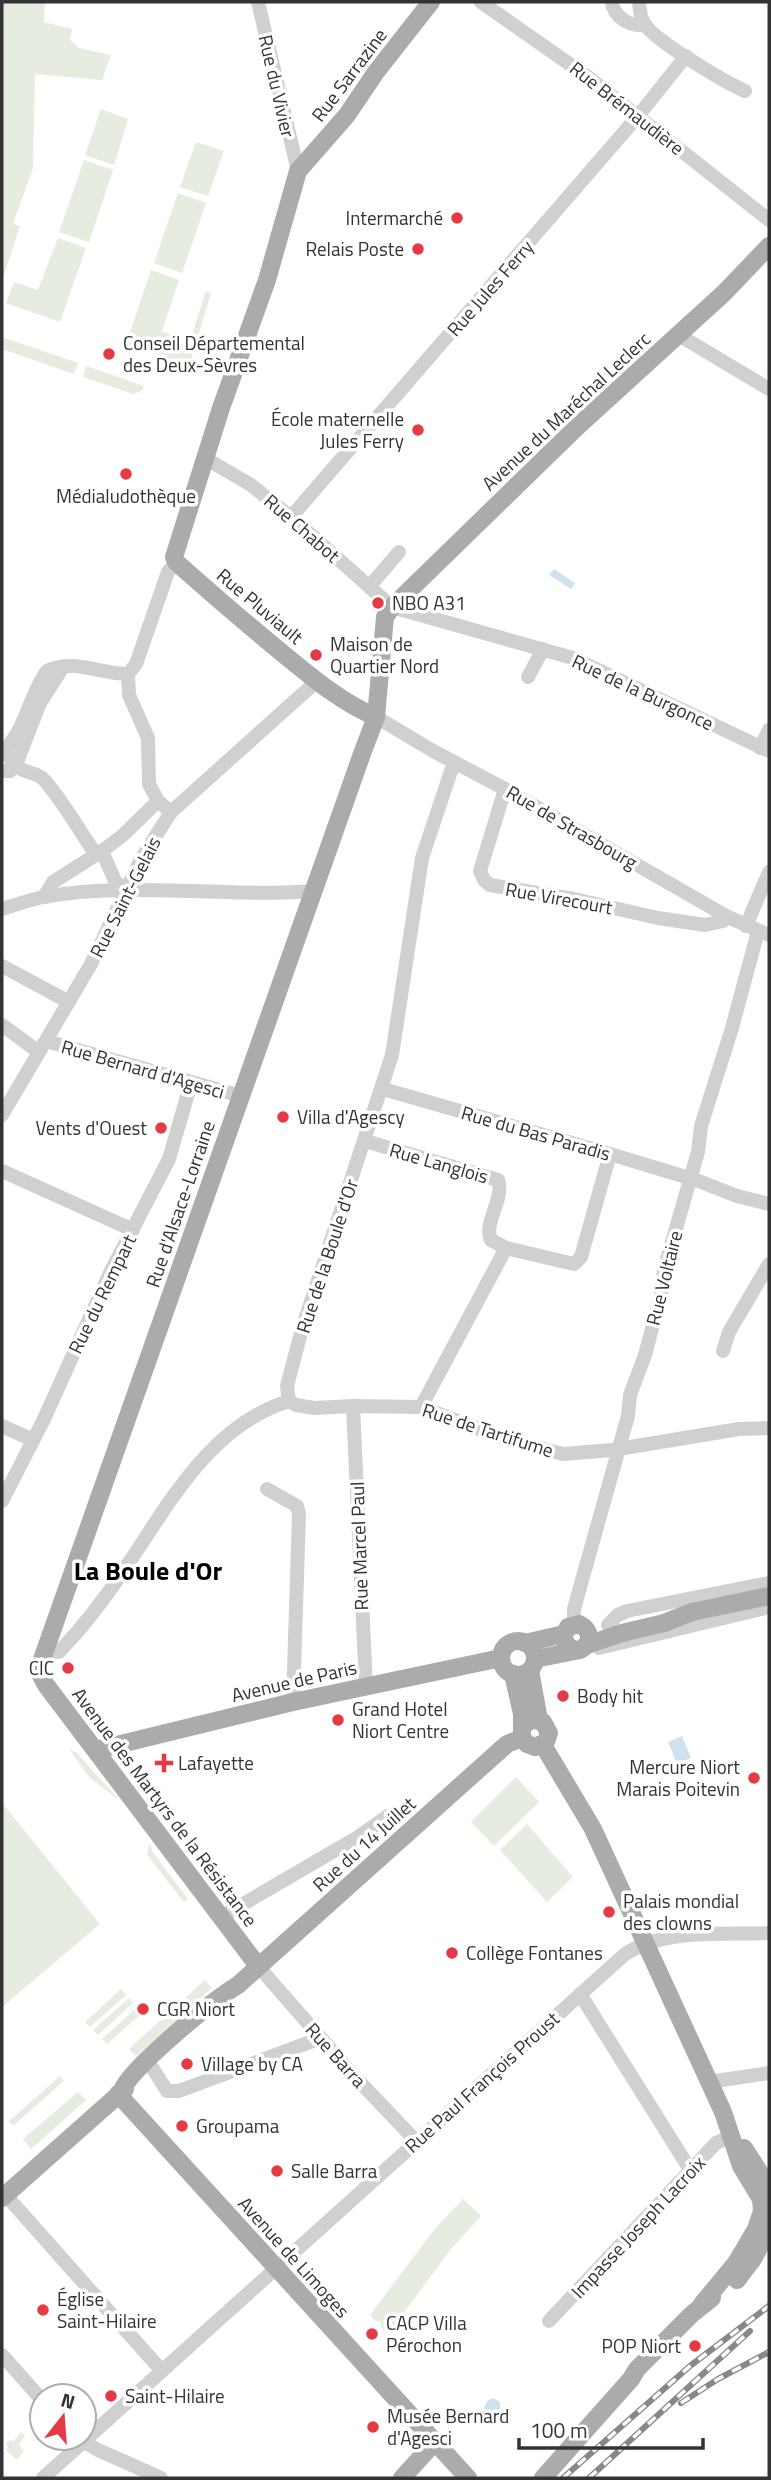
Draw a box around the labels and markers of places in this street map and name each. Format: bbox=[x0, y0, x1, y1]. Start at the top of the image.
place label: Intermarché bbox=[345, 203, 443, 232]
marker: Intermarché bbox=[449, 210, 465, 226]
place label: Relais Poste bbox=[305, 234, 404, 263]
marker: Relais Poste bbox=[410, 241, 426, 257]
place label: Conseil Départemental des Deux-Sèvres bbox=[123, 328, 305, 379]
marker: Conseil Départemental des Deux-Sèvres bbox=[101, 346, 117, 362]
place label: École maternelle Jules Ferry bbox=[271, 404, 404, 455]
marker: École maternelle Jules Ferry bbox=[410, 422, 426, 438]
marker: Médialudothèque bbox=[118, 466, 134, 482]
place label: Médialudothèque bbox=[56, 481, 196, 510]
place label: NBO A31 bbox=[392, 588, 466, 617]
marker: NBO A31 bbox=[370, 595, 386, 611]
place label: Maison de Quartier Nord bbox=[330, 629, 439, 680]
marker: Maison de Quartier Nord bbox=[308, 647, 324, 663]
place label: Villa d'Agescy bbox=[297, 1102, 405, 1131]
marker: Villa d'Agescy bbox=[275, 1109, 291, 1125]
place label: Vents d'Ouest bbox=[35, 1113, 147, 1142]
marker: Vents d'Ouest bbox=[153, 1120, 169, 1136]
place label: CIC bbox=[29, 1653, 54, 1682]
marker: CIC bbox=[60, 1660, 76, 1676]
place label: Body hit bbox=[577, 1681, 644, 1710]
marker: Body hit bbox=[555, 1688, 571, 1704]
place label: Grand Hotel Niort Centre bbox=[352, 1694, 449, 1745]
marker: Grand Hotel Niort Centre bbox=[330, 1712, 346, 1728]
place label: Lafayette bbox=[178, 1748, 254, 1777]
place label: Mercure Niort Marais Poitevin bbox=[616, 1752, 740, 1803]
marker: Lafayette bbox=[156, 1755, 172, 1771]
marker: Mercure Niort Marais Poitevin bbox=[746, 1770, 762, 1786]
place label: Palais mondial des clowns bbox=[623, 1886, 739, 1937]
marker: Palais mondial des clowns bbox=[601, 1904, 617, 1920]
place label: Collège Fontanes bbox=[466, 1938, 603, 1967]
marker: Collège Fontanes bbox=[444, 1945, 460, 1961]
place label: CGR Niort bbox=[157, 1994, 235, 2023]
marker: CGR Niort bbox=[135, 2001, 151, 2017]
place label: Village by CA bbox=[201, 2049, 303, 2078]
marker: Village by CA bbox=[179, 2056, 195, 2072]
place label: Groupama bbox=[196, 2111, 280, 2140]
marker: Groupama bbox=[174, 2118, 190, 2134]
place label: Salle Barra bbox=[291, 2156, 378, 2185]
marker: Salle Barra bbox=[269, 2163, 285, 2179]
place label: Église Saint-Hilaire bbox=[57, 2284, 157, 2335]
marker: Église Saint-Hilaire bbox=[35, 2302, 51, 2318]
place label: CACP Villa Pérochon bbox=[386, 2308, 467, 2359]
marker: CACP Villa Pérochon bbox=[364, 2326, 380, 2342]
place label: POP Niort bbox=[601, 2331, 681, 2360]
marker: POP Niort bbox=[687, 2338, 703, 2354]
place label: Saint-Hilaire bbox=[125, 2381, 225, 2410]
marker: Saint-Hilaire bbox=[103, 2388, 119, 2404]
place label: Musée Bernard d'Agesci bbox=[387, 2401, 509, 2452]
marker: Musée Bernard d'Agesci bbox=[365, 2419, 381, 2435]

